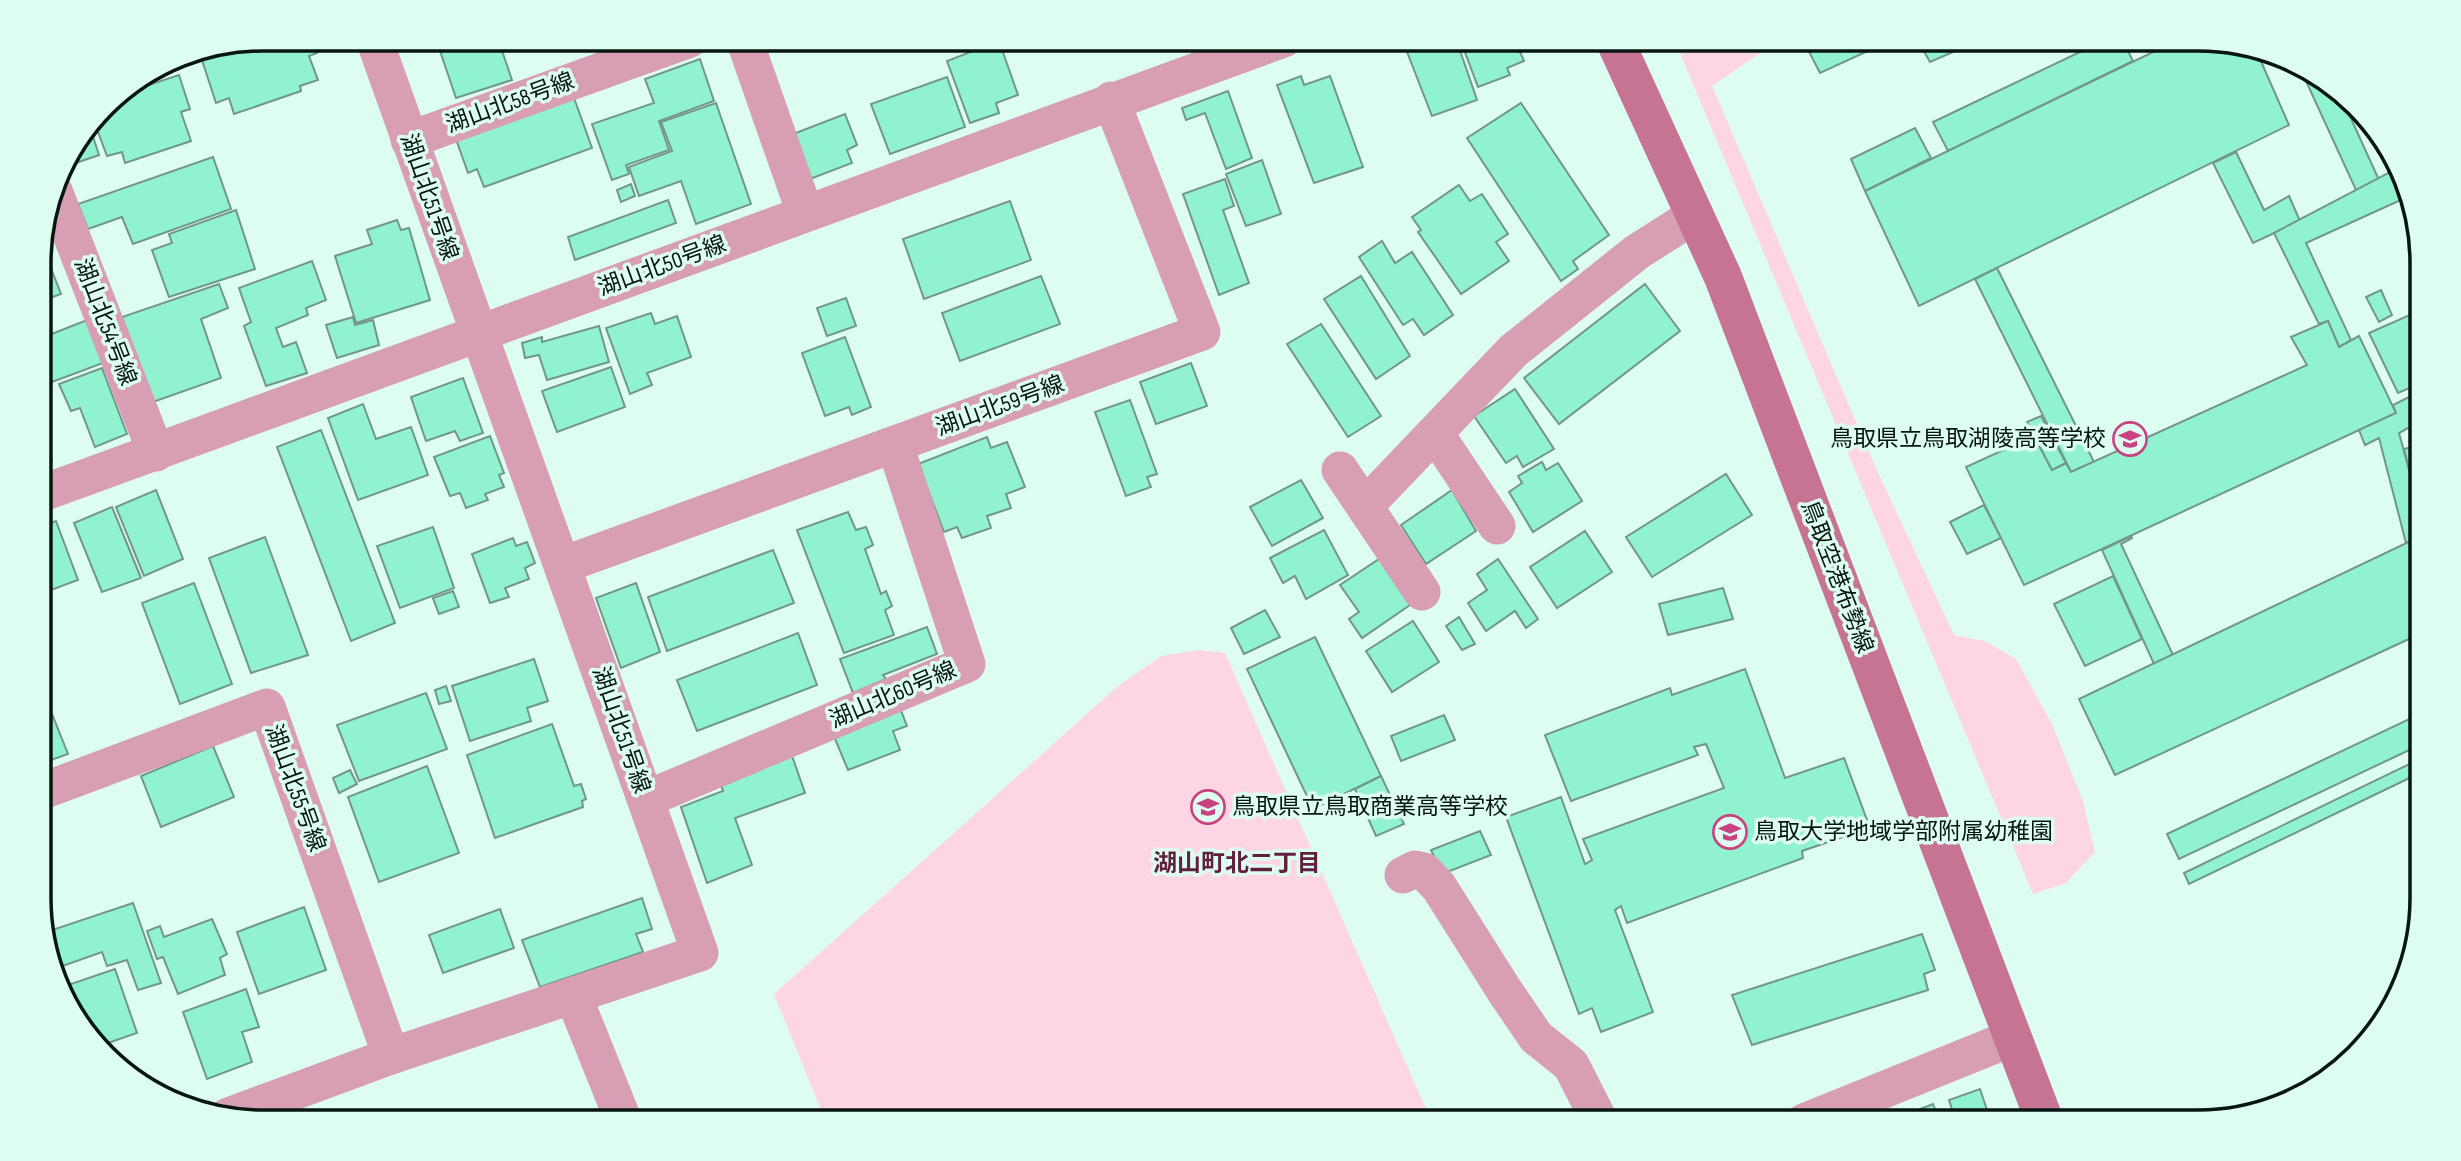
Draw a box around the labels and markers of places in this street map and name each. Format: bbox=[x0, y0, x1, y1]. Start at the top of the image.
school or university icon: 鳥取県立鳥取湖陵高等学校 bbox=[2111, 420, 2149, 458]
place label: 鳥取県立鳥取湖陵高等学校 bbox=[1830, 425, 2106, 453]
school or university icon: 鳥取県立鳥取商業高等学校 bbox=[1189, 788, 1227, 826]
place label: 鳥取県立鳥取商業高等学校 bbox=[1232, 793, 1508, 821]
school or university icon: 鳥取大学地域学部附属幼稚園 bbox=[1711, 813, 1749, 851]
place label: 鳥取大学地域学部附属幼稚園 bbox=[1754, 818, 2053, 846]

